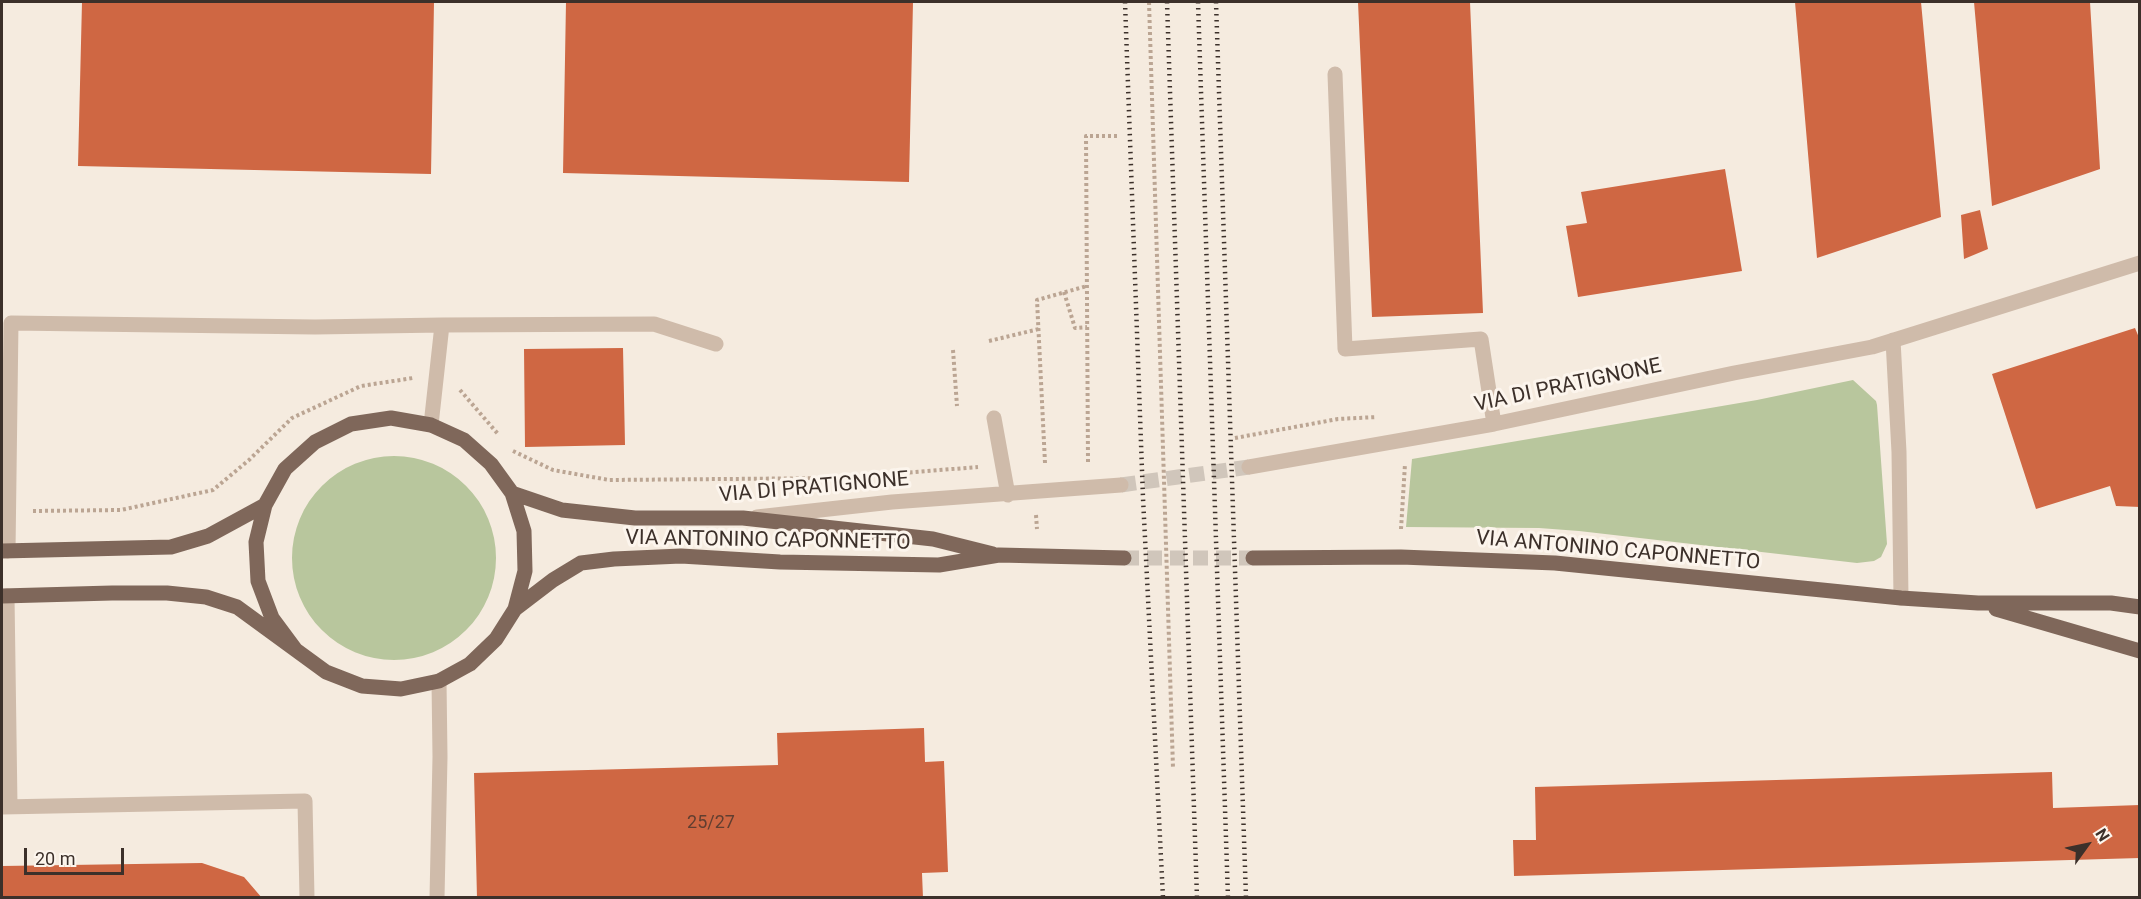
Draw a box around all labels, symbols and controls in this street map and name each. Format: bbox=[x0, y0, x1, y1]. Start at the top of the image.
street label: VIA DI PRATIGNONE bbox=[1472, 354, 1664, 418]
street label: VIA DI PRATIGNONE bbox=[718, 467, 910, 509]
street label: VIA ANTONINO CAPONNETTO bbox=[625, 526, 911, 556]
street label: VIA ANTONINO CAPONNETTO bbox=[1475, 526, 1761, 576]
house number: 25/27 bbox=[687, 812, 735, 834]
north arrow bbox=[2057, 815, 2117, 875]
text: N bbox=[2091, 825, 2114, 845]
scale bar bbox=[27, 836, 128, 874]
text: 20 m bbox=[35, 848, 75, 869]

